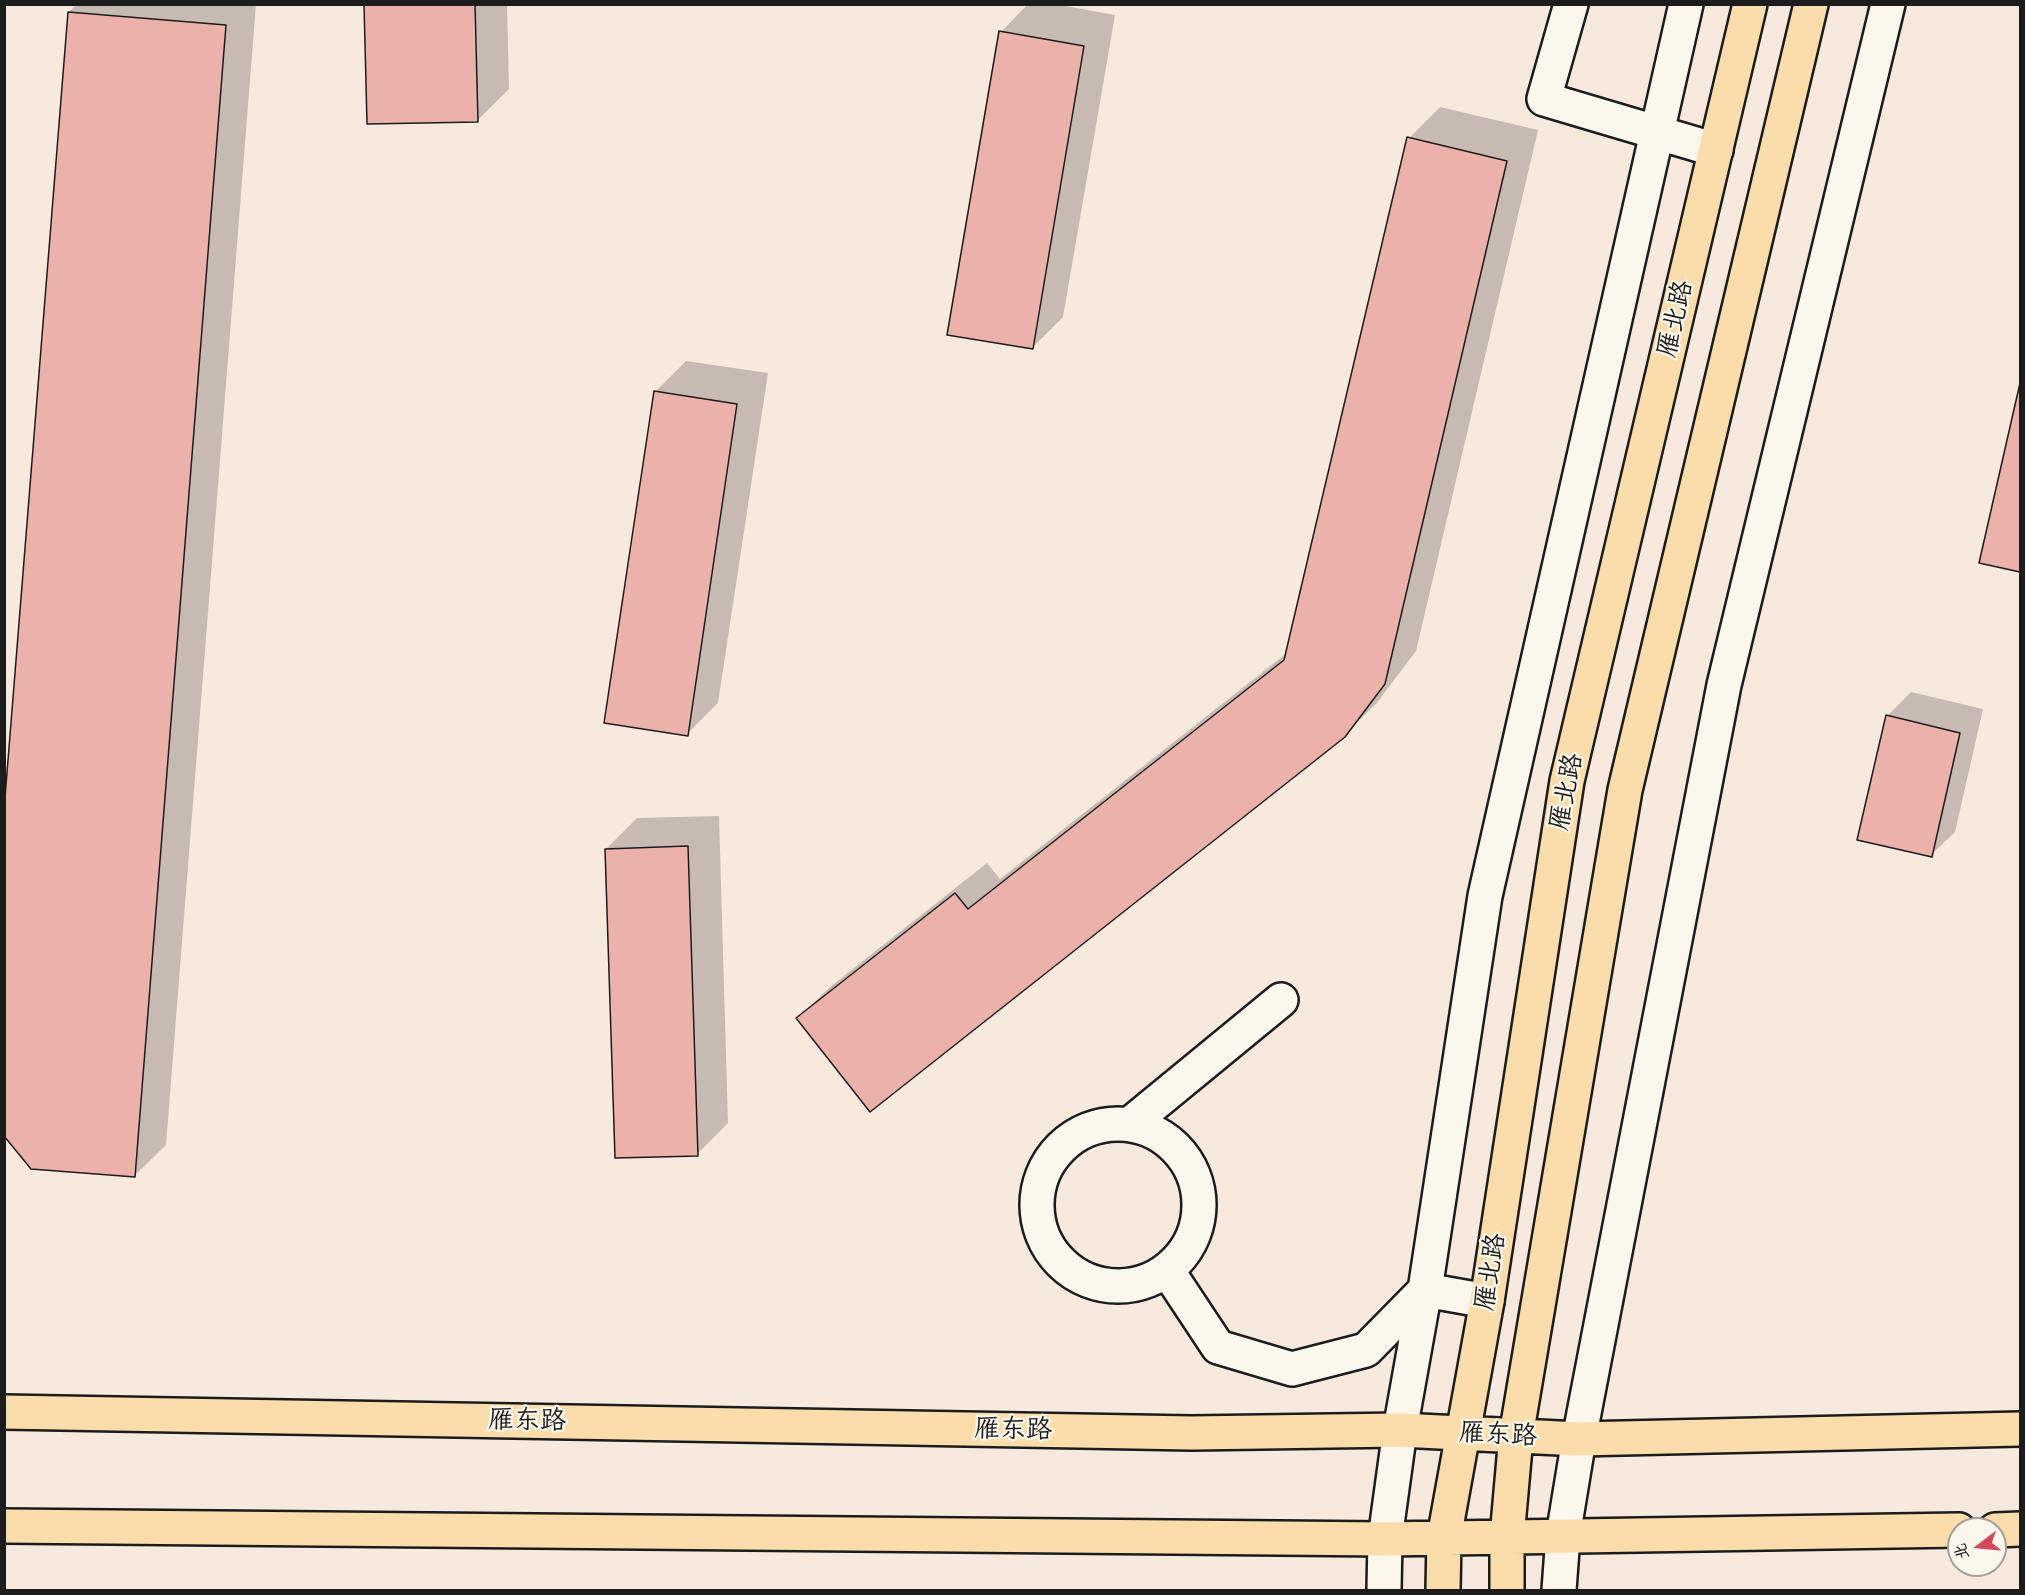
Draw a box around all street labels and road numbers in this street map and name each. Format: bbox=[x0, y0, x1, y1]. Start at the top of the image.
street label: 雁北路 bbox=[1652, 277, 1700, 361]
street label: 雁北路 bbox=[1544, 751, 1590, 833]
street label: 雁北路 bbox=[1469, 1231, 1513, 1313]
street label: 雁东路 bbox=[488, 1405, 566, 1437]
street label: 雁东路 bbox=[974, 1414, 1052, 1446]
street label: 雁东路 bbox=[1458, 1417, 1538, 1453]

